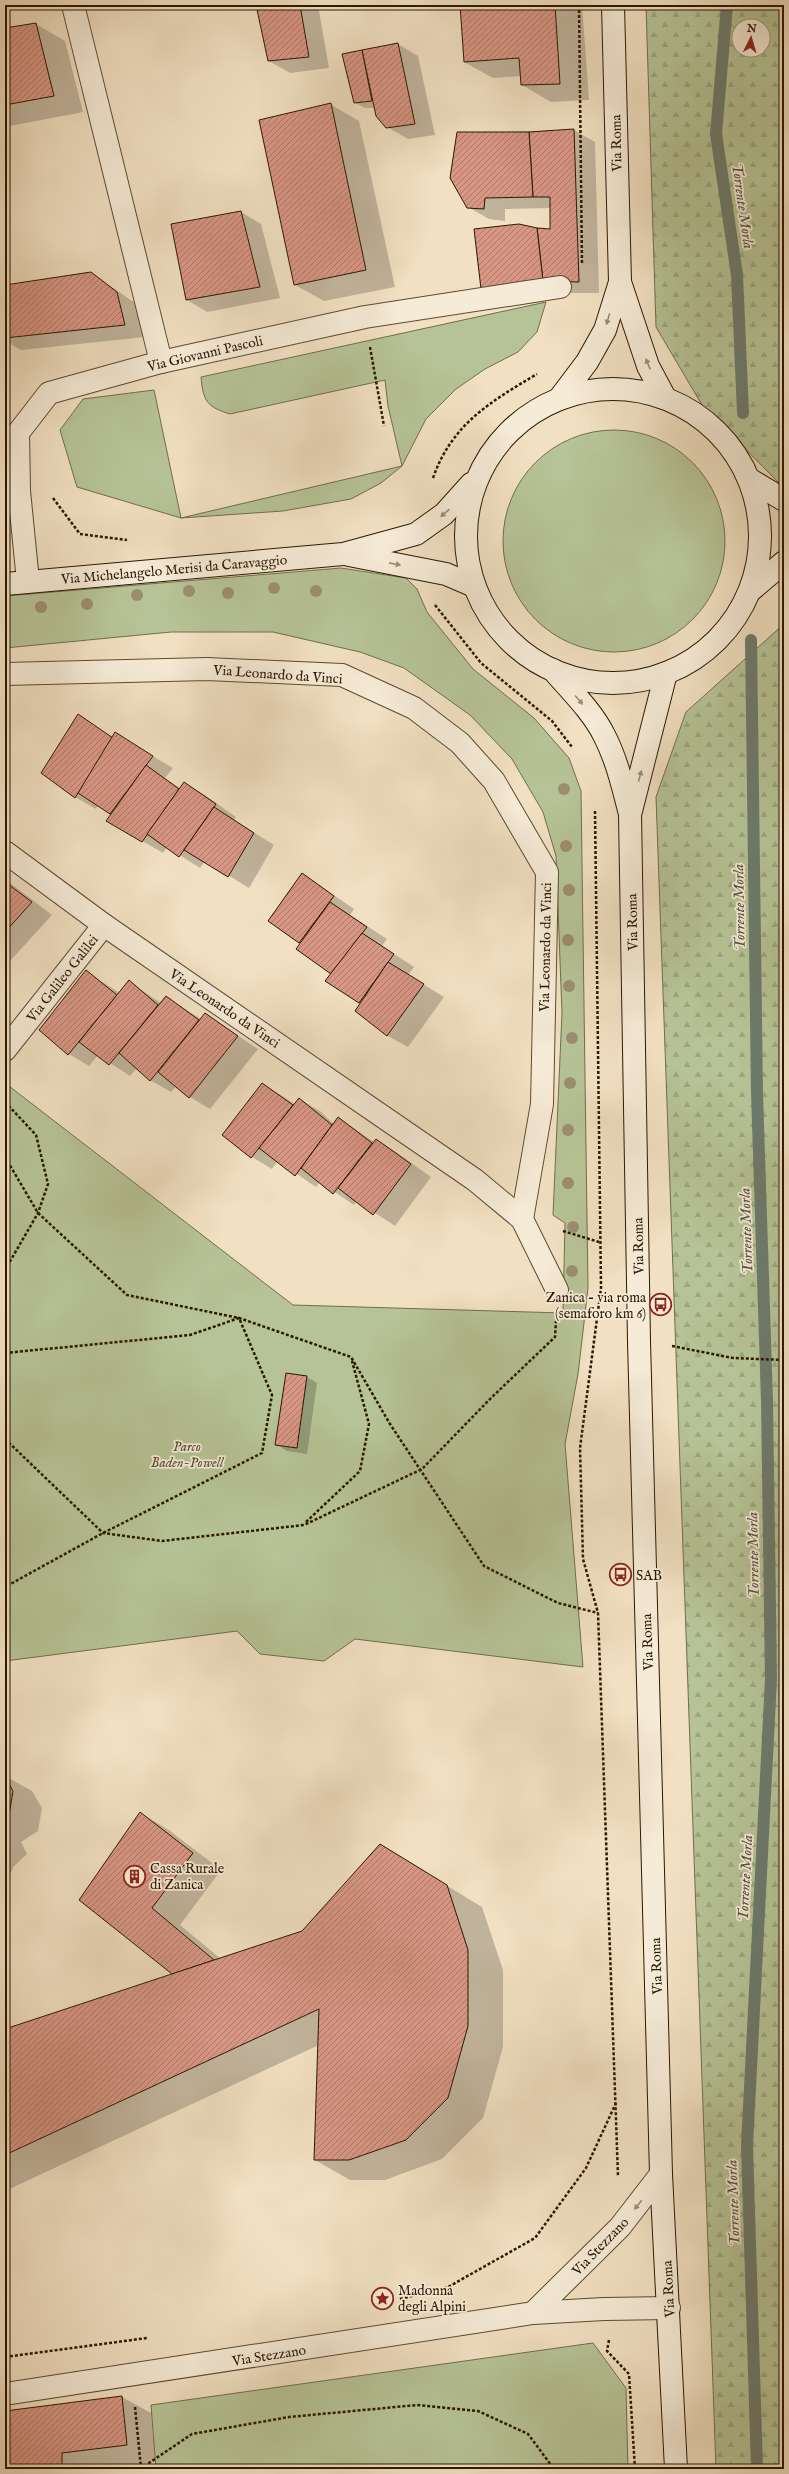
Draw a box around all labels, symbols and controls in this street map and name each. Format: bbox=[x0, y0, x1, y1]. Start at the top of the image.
north arrow bbox=[731, 18, 771, 58]
text: N bbox=[745, 22, 758, 36]
street label: Via Roma bbox=[607, 113, 627, 173]
water label: Torrente Morla bbox=[727, 162, 758, 250]
one-way arrow bbox=[605, 313, 611, 325]
street label: Via Giovanni Pascoli bbox=[145, 332, 265, 376]
one-way arrow bbox=[644, 357, 650, 369]
one-way arrow bbox=[440, 508, 450, 518]
street label: Via Michelangelo Merisi da Caravaggio bbox=[59, 551, 288, 589]
one-way arrow bbox=[389, 561, 402, 567]
street label: Via Leonardo da Vinci bbox=[212, 661, 343, 689]
one-way arrow bbox=[574, 695, 583, 705]
one-way arrow bbox=[637, 770, 643, 783]
water label: Torrente Morla bbox=[729, 863, 750, 950]
street label: Via Leonardo da Vinci bbox=[536, 882, 556, 1013]
street label: Via Roma bbox=[623, 892, 643, 952]
street label: Via Galileo Galilei bbox=[22, 931, 103, 1027]
street label: Via Leonardo da Vinci bbox=[165, 965, 283, 1053]
water label: Torrente Morla bbox=[735, 1187, 758, 1274]
street label: Via Roma bbox=[629, 1216, 649, 1276]
place label: Zanica - via roma (semaforo km 6) bbox=[546, 1289, 647, 1323]
bus stop icon: Zanica - via roma (semaforo km 6) bbox=[648, 1292, 674, 1318]
park label: Parco Baden-Powell bbox=[151, 1438, 225, 1472]
water label: Torrente Morla bbox=[743, 1511, 764, 1598]
bus stop icon: SAB bbox=[608, 1562, 634, 1588]
place label: SAB bbox=[636, 1567, 662, 1585]
street label: Via Roma bbox=[638, 1612, 658, 1672]
water label: Torrente Morla bbox=[734, 1834, 757, 1922]
place label: Cassa Rurale di Zanica bbox=[150, 1860, 225, 1894]
building icon: Cassa Rurale di Zanica bbox=[122, 1863, 148, 1889]
street label: Via Roma bbox=[647, 1936, 667, 1996]
water label: Torrente Morla bbox=[722, 2159, 745, 2246]
one-way arrow bbox=[633, 2199, 642, 2210]
street label: Via Stezzano bbox=[568, 2213, 633, 2280]
street label: Via Roma bbox=[658, 2259, 680, 2319]
place label: Madonna degli Alpini bbox=[398, 2282, 466, 2316]
place icon: Madonna degli Alpini bbox=[369, 2285, 395, 2311]
street label: Via Stezzano bbox=[230, 2341, 308, 2371]

